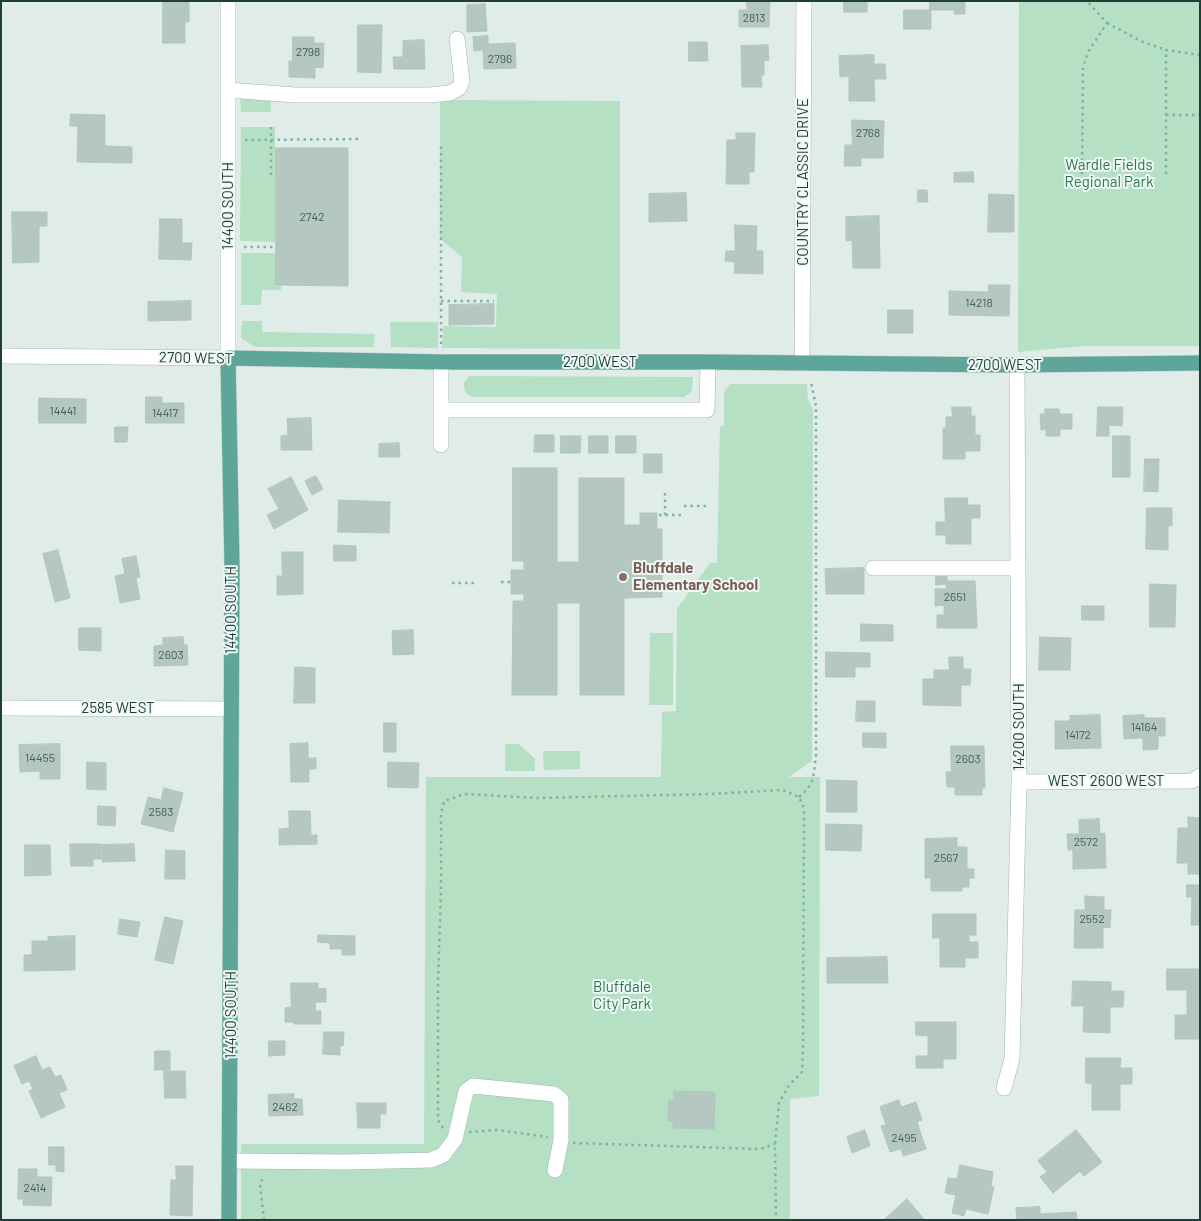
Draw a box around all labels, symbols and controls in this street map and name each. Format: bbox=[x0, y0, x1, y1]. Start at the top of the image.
house number: 2813 bbox=[743, 11, 765, 25]
house number: 2798 bbox=[296, 45, 320, 59]
house number: 2796 bbox=[488, 52, 512, 66]
street label: COUNTRY CLASSIC DRIVE bbox=[794, 98, 812, 266]
house number: 2768 bbox=[856, 126, 880, 140]
park label: Wardle Fields Regional Park bbox=[1065, 156, 1153, 191]
street label: 14400 SOUTH bbox=[219, 162, 237, 250]
house number: 2742 bbox=[299, 210, 325, 224]
house number: 14218 bbox=[965, 296, 993, 310]
street label: 2700 WEST bbox=[159, 348, 233, 368]
street label: 2700 WEST bbox=[563, 353, 637, 371]
street label: 2700 WEST bbox=[968, 356, 1042, 374]
house number: 14441 bbox=[49, 404, 77, 418]
house number: 14417 bbox=[152, 406, 178, 420]
place label: Bluffdale Elementary School bbox=[633, 559, 758, 594]
street label: 14400 SOUTH bbox=[222, 566, 240, 654]
marker: Bluffdale Elementary School bbox=[617, 571, 629, 583]
house number: 2651 bbox=[944, 590, 966, 604]
house number: 2603 bbox=[158, 648, 184, 662]
street label: 14200 SOUTH bbox=[1010, 683, 1028, 771]
street label: 2585 WEST bbox=[81, 699, 155, 717]
house number: 14164 bbox=[1131, 720, 1157, 734]
house number: 14172 bbox=[1065, 728, 1091, 742]
house number: 14455 bbox=[25, 751, 55, 765]
house number: 2603 bbox=[955, 752, 981, 766]
street label: WEST 2600 WEST bbox=[1048, 772, 1164, 790]
house number: 2583 bbox=[148, 805, 174, 819]
house number: 2572 bbox=[1074, 835, 1098, 849]
house number: 2567 bbox=[934, 851, 958, 865]
house number: 2552 bbox=[1079, 912, 1105, 926]
street label: 14400 SOUTH bbox=[222, 971, 240, 1059]
park label: Bluffdale City Park bbox=[593, 978, 651, 1013]
house number: 2462 bbox=[272, 1100, 298, 1114]
house number: 2495 bbox=[891, 1131, 917, 1145]
house number: 2414 bbox=[24, 1181, 46, 1195]

